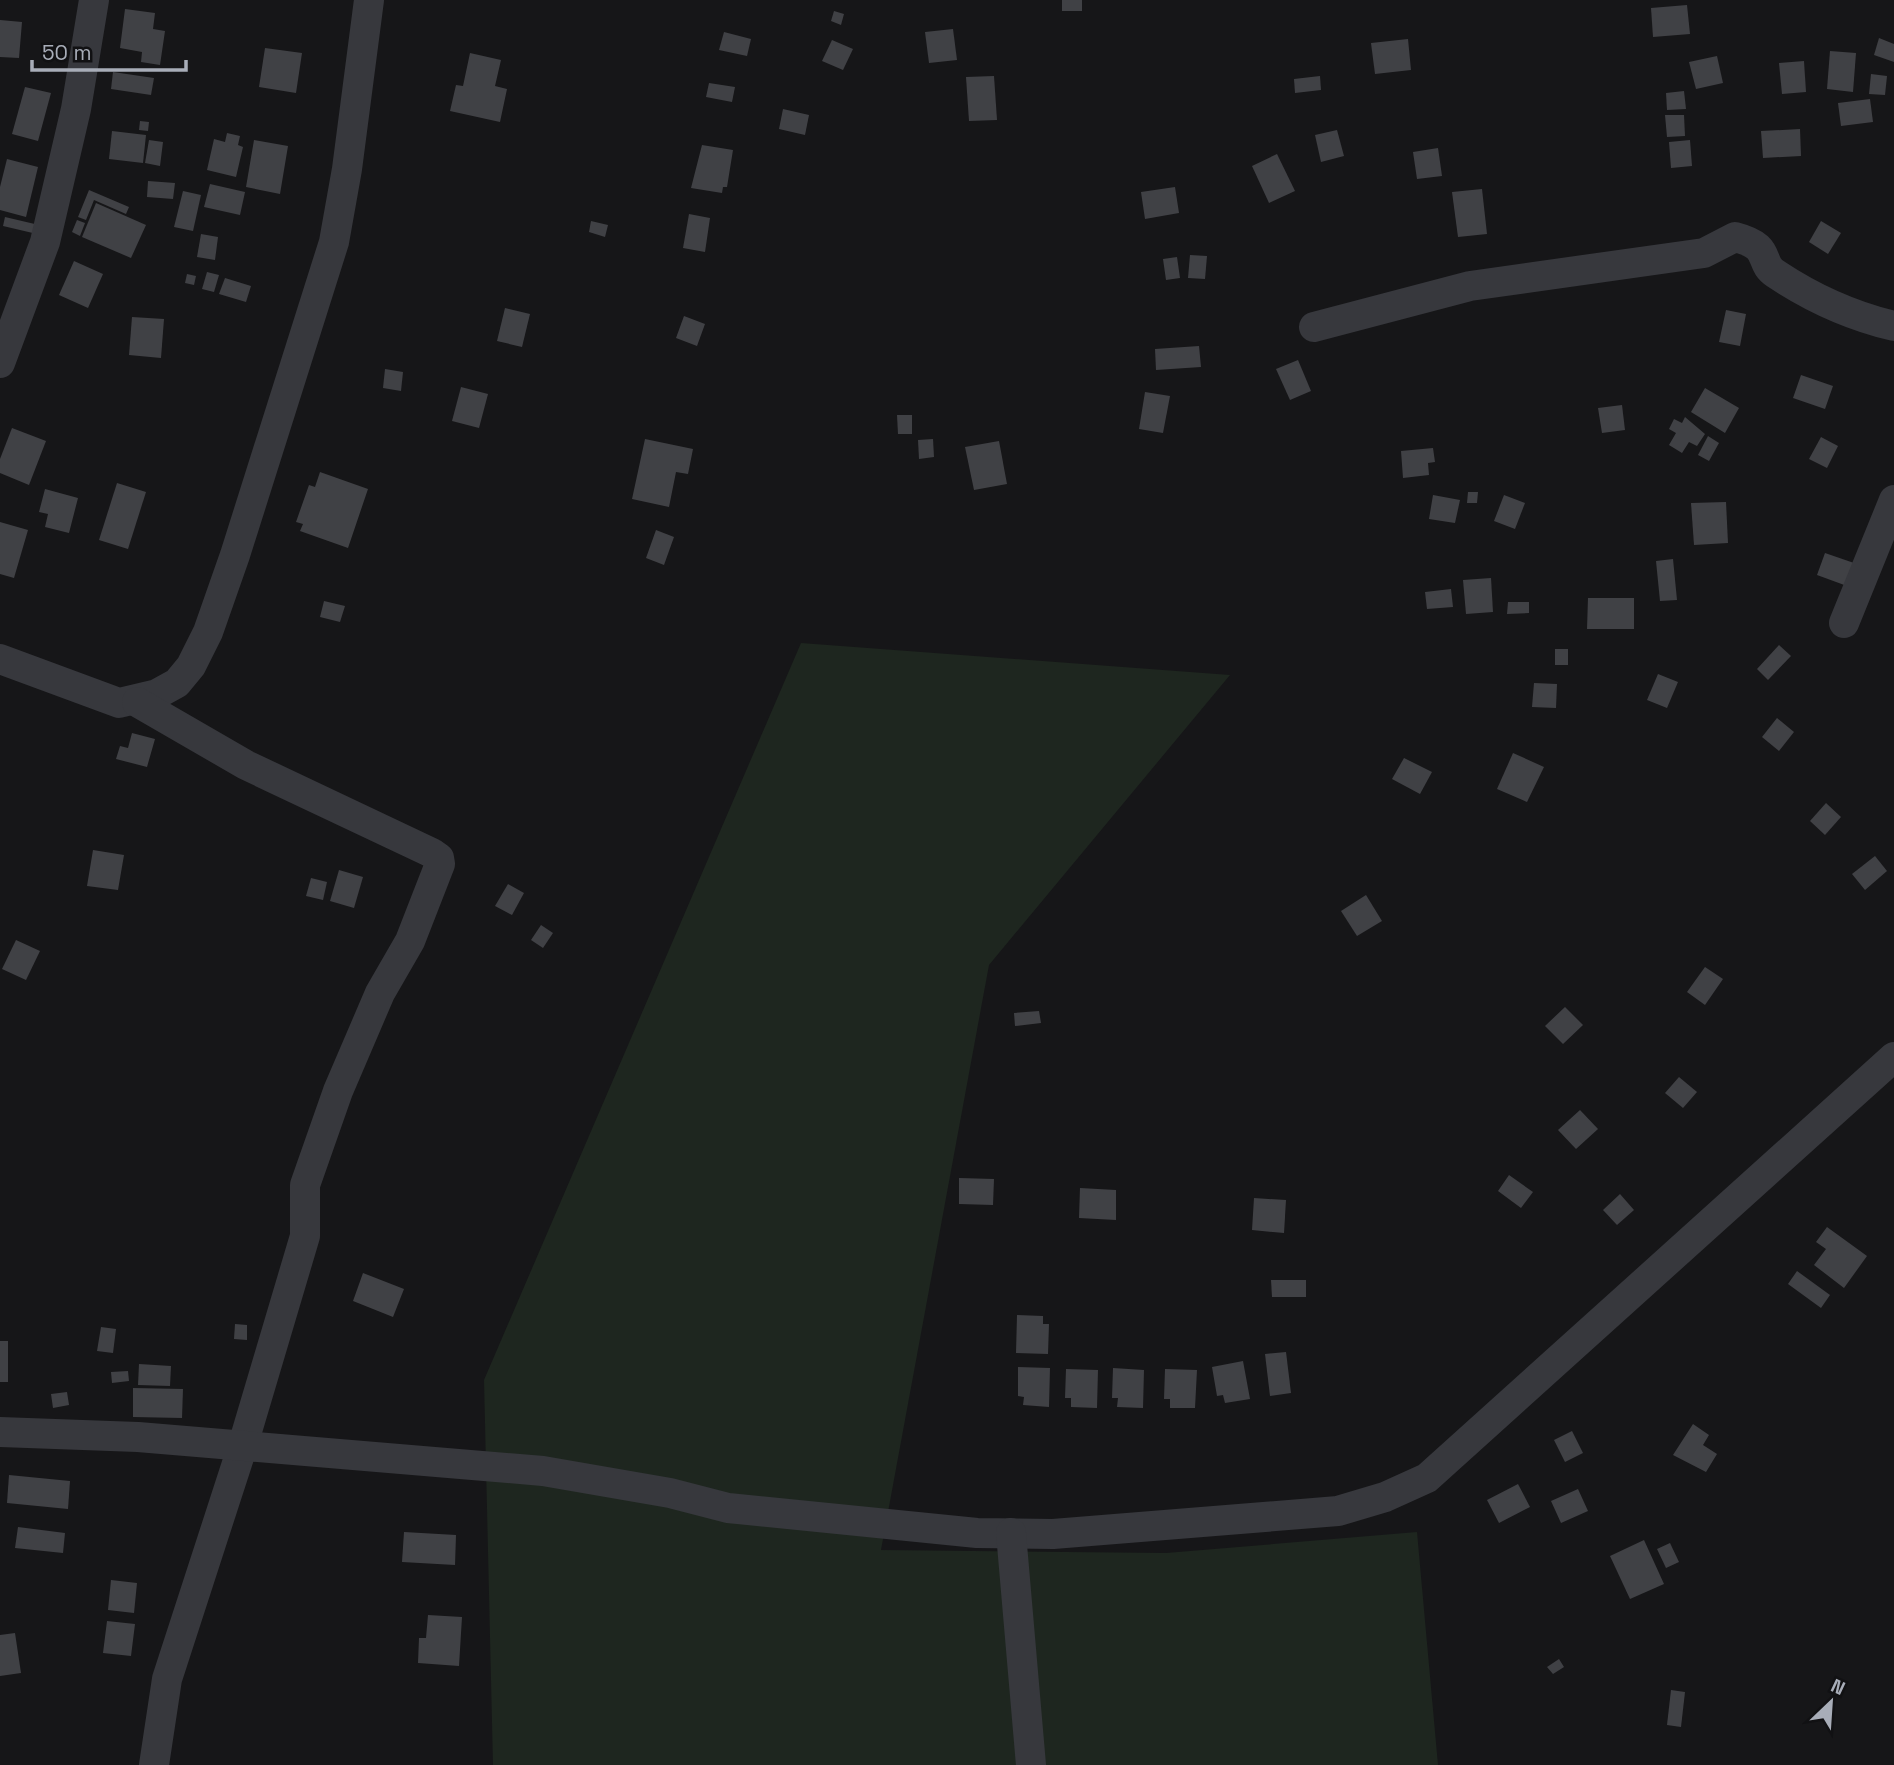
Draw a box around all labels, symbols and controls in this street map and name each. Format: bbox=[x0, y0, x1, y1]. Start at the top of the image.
scale bar bbox=[32, 28, 186, 72]
text: 50 m bbox=[42, 39, 92, 66]
north arrow bbox=[1796, 1667, 1866, 1737]
text: N bbox=[1827, 1673, 1849, 1701]

